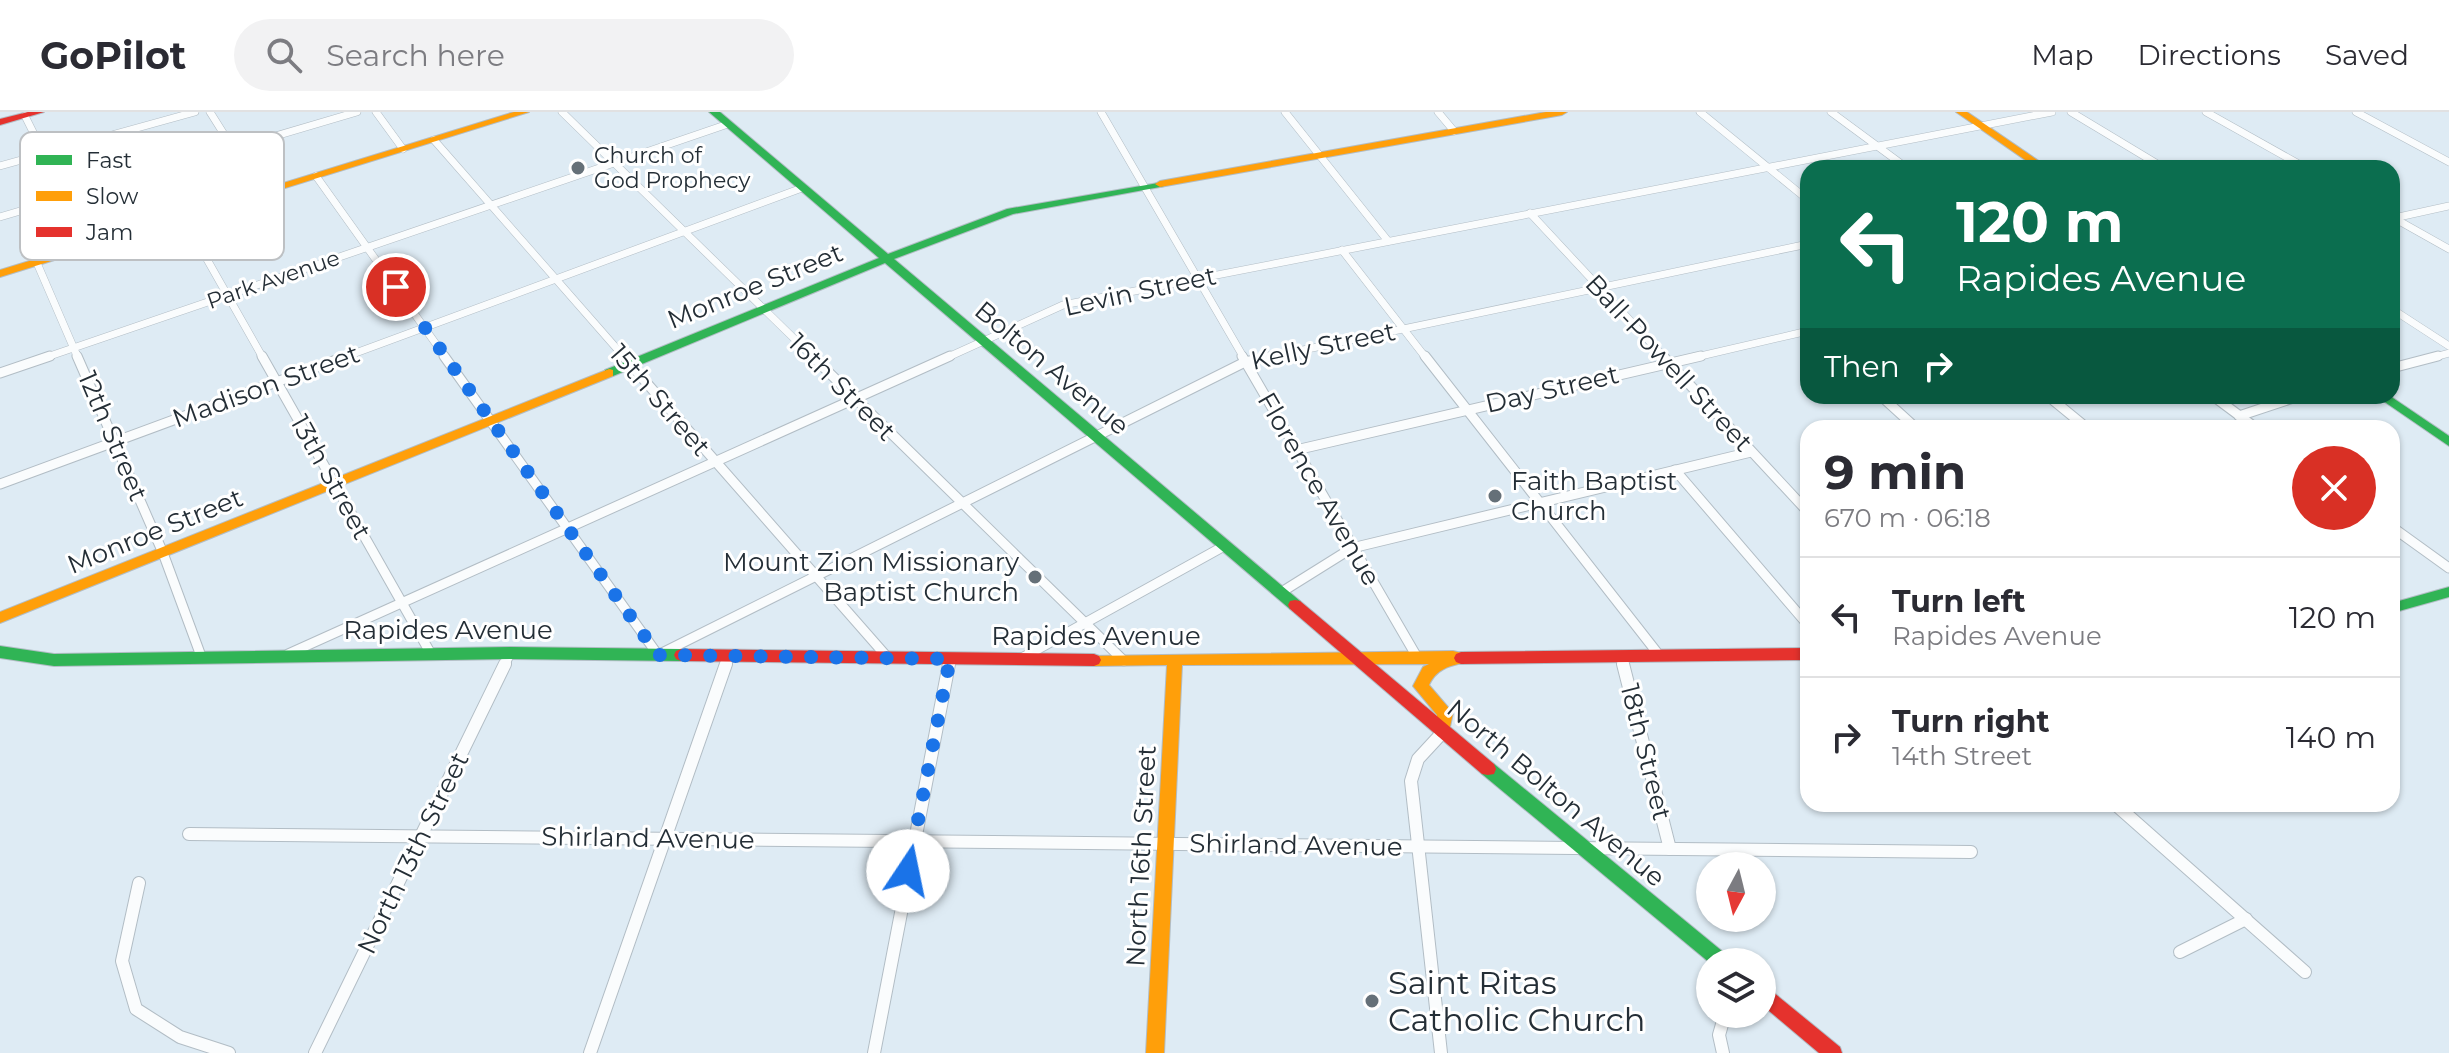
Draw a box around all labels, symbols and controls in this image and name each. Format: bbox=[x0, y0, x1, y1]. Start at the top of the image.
search box bbox=[234, 19, 794, 91]
text: GoPilot bbox=[40, 32, 186, 79]
icon: search bbox=[262, 33, 306, 77]
text: Search here bbox=[326, 37, 505, 74]
text: Map bbox=[2031, 38, 2093, 72]
text: Directions bbox=[2137, 38, 2281, 72]
text: Saved bbox=[2325, 38, 2409, 72]
legend bbox=[20, 132, 284, 260]
place label: Church of God Prophecy bbox=[594, 142, 750, 194]
text: Fast bbox=[86, 147, 132, 174]
marker: Church of God Prophecy bbox=[569, 159, 587, 177]
text: Slow bbox=[86, 183, 139, 210]
text: 120 m bbox=[1956, 188, 2124, 256]
icon: left bbox=[1824, 192, 1928, 296]
text: Jam bbox=[85, 219, 133, 246]
street label: Monroe Street bbox=[663, 236, 847, 336]
street label: Park Avenue bbox=[203, 244, 343, 315]
pin bbox=[362, 253, 430, 321]
text: Rapides Avenue bbox=[1956, 256, 2246, 300]
street label: Levin Street bbox=[1061, 259, 1219, 323]
icon: arrive bbox=[374, 265, 418, 309]
street label: Ball-Powell Street bbox=[1579, 268, 1759, 458]
street label: Bolton Avenue bbox=[968, 294, 1136, 442]
street label: Kelly Street bbox=[1248, 315, 1398, 377]
street label: 16th Street bbox=[782, 327, 902, 447]
street label: Madison Street bbox=[168, 337, 364, 435]
street label: 15th Street bbox=[603, 338, 717, 462]
icon: right bbox=[1916, 344, 1960, 388]
text: Then bbox=[1824, 348, 1900, 385]
street label: Day Street bbox=[1482, 358, 1622, 420]
street label: 12th Street bbox=[71, 366, 155, 506]
street label: Florence Avenue bbox=[1251, 387, 1387, 591]
street label: 13th Street bbox=[284, 409, 378, 545]
text: 9 min bbox=[1824, 443, 1966, 501]
button: close bbox=[2292, 446, 2376, 530]
place label: Faith Baptist Church bbox=[1511, 465, 1677, 527]
street label: Monroe Street bbox=[63, 481, 247, 581]
marker: Faith Baptist Church bbox=[1486, 487, 1504, 505]
text: 670 m · 06:18 bbox=[1824, 502, 1991, 534]
place label: Mount Zion Missionary Baptist Church bbox=[723, 546, 1020, 608]
marker: Mount Zion Missionary Baptist Church bbox=[1026, 568, 1044, 586]
text: Turn left bbox=[1892, 583, 2025, 620]
icon: left bbox=[1824, 595, 1868, 639]
text: 120 m bbox=[2289, 599, 2376, 636]
street label: Rapides Avenue bbox=[343, 614, 553, 646]
street label: Rapides Avenue bbox=[991, 620, 1201, 652]
text: Rapides Avenue bbox=[1892, 620, 2102, 652]
street label: 18th Street bbox=[1614, 680, 1678, 824]
street label: North Bolton Avenue bbox=[1440, 692, 1672, 894]
text: Turn right bbox=[1892, 703, 2049, 740]
icon: right bbox=[1824, 715, 1868, 759]
text: 140 m bbox=[2286, 719, 2376, 756]
text: 14th Street bbox=[1892, 740, 2032, 772]
street label: North 16th Street bbox=[1119, 744, 1163, 968]
street label: North 13th Street bbox=[350, 747, 476, 959]
street label: Shirland Avenue bbox=[541, 820, 755, 856]
street label: Shirland Avenue bbox=[1189, 827, 1403, 863]
position arrow bbox=[866, 829, 950, 913]
north arrow bbox=[1696, 852, 1776, 932]
map controls bbox=[1696, 852, 1776, 1028]
button: layers bbox=[1696, 948, 1776, 1028]
place label: Saint Ritas Catholic Church bbox=[1388, 963, 1645, 1039]
marker: Saint Ritas Catholic Church bbox=[1363, 992, 1381, 1010]

